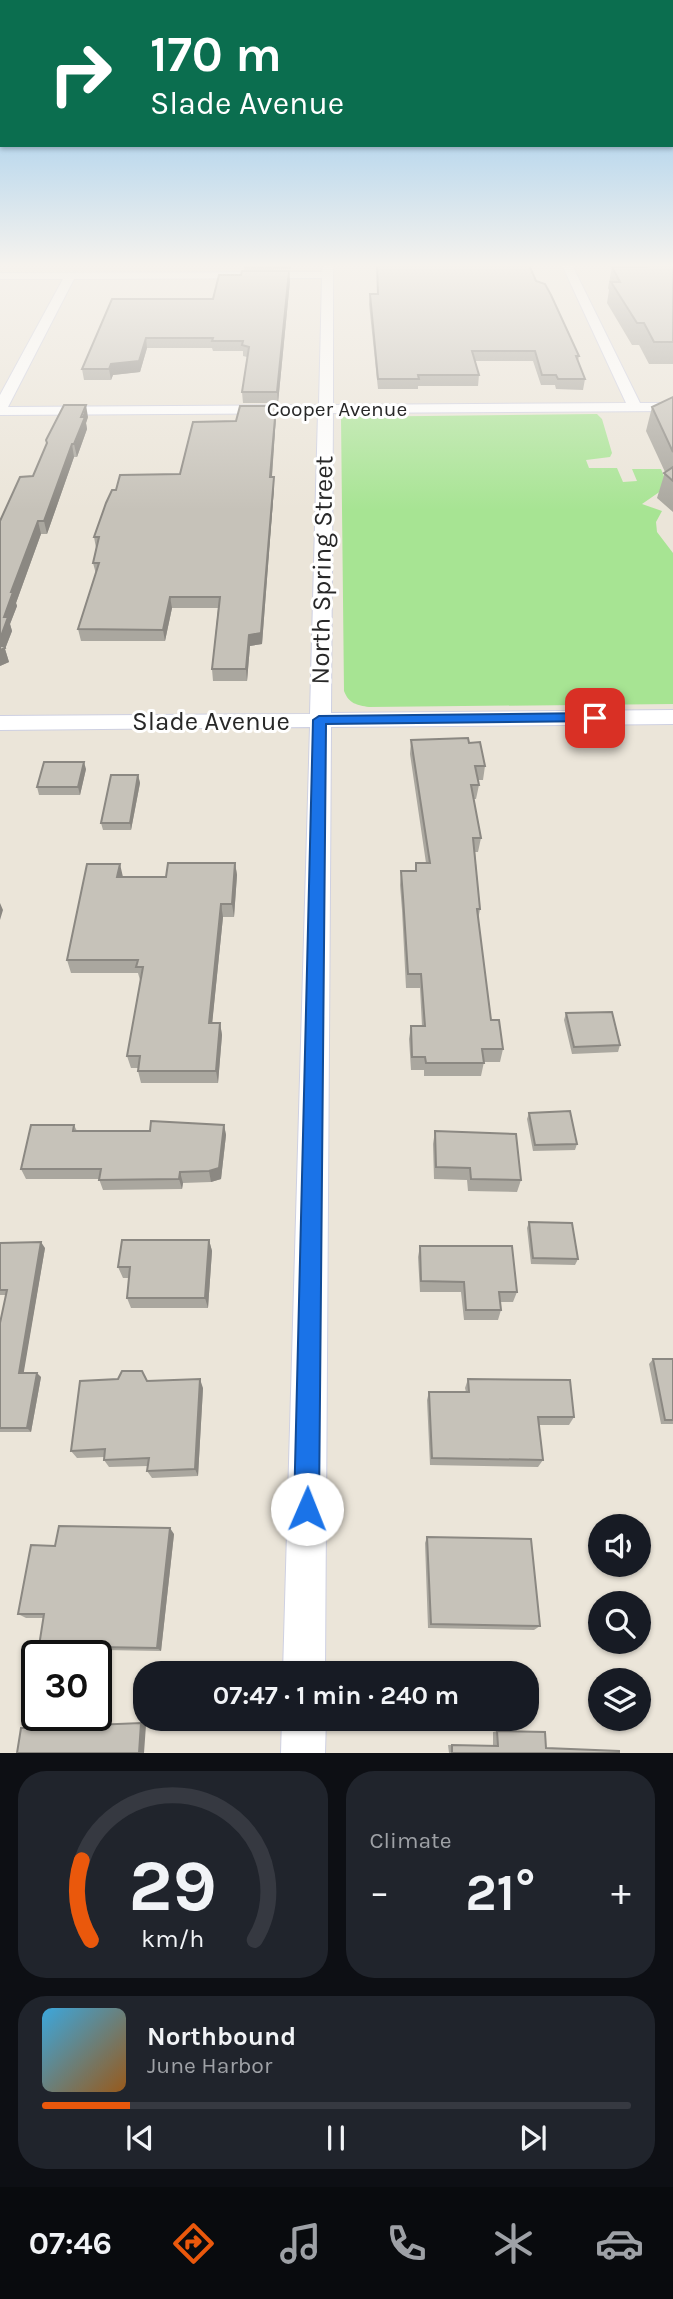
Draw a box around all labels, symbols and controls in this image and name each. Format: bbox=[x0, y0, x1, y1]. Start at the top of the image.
text: 170 m bbox=[150, 26, 282, 83]
icon: right bbox=[35, 28, 126, 119]
text: Slade Avenue bbox=[150, 85, 344, 122]
street label: Cooper Avenue bbox=[267, 397, 407, 421]
street label: North Spring Street bbox=[305, 455, 339, 685]
pin bbox=[565, 688, 625, 748]
icon: arrive bbox=[576, 699, 614, 737]
street label: Slade Avenue bbox=[132, 706, 290, 737]
position arrow bbox=[270, 1472, 344, 1546]
map controls bbox=[588, 1514, 651, 1731]
button: sound bbox=[588, 1514, 651, 1577]
button: search bbox=[588, 1591, 651, 1654]
speed limit sign: 30 bbox=[21, 1640, 112, 1731]
button: layers bbox=[588, 1668, 651, 1731]
text: 07:47 · 1 min · 240 m bbox=[213, 1680, 459, 1711]
text: Climate bbox=[370, 1827, 452, 1854]
text: 29 bbox=[129, 1844, 217, 1929]
text: 21° bbox=[465, 1862, 535, 1923]
text: − bbox=[370, 1870, 389, 1915]
text: + bbox=[611, 1870, 631, 1915]
text: km/h bbox=[141, 1924, 204, 1953]
text: Northbound bbox=[147, 2021, 296, 2052]
text: June Harbor bbox=[147, 2052, 272, 2079]
icon: previous bbox=[121, 2119, 159, 2157]
icon: pause bbox=[317, 2119, 355, 2157]
icon: next bbox=[514, 2119, 552, 2157]
icon: directions bbox=[169, 2219, 218, 2268]
icon: music bbox=[276, 2219, 325, 2268]
icon: phone bbox=[382, 2219, 431, 2268]
icon: climate bbox=[489, 2219, 538, 2268]
icon: car bbox=[595, 2219, 644, 2268]
text: 07:46 bbox=[29, 2225, 112, 2262]

